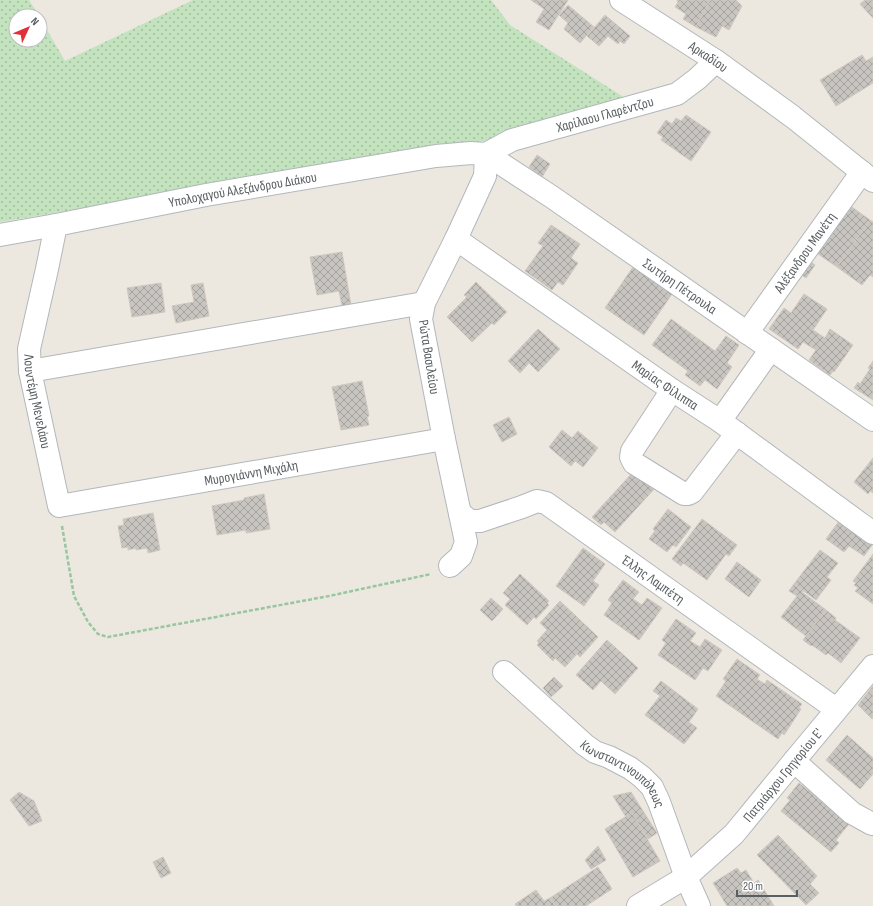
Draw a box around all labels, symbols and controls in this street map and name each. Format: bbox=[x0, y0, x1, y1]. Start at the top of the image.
north arrow bbox=[8, 8, 48, 48]
text: N bbox=[28, 15, 42, 28]
street label: Αρκαδίου bbox=[685, 37, 732, 76]
street label: Χαρίλαου Γλαρέντζου bbox=[553, 92, 655, 136]
street label: Υπολοχαγού Αλεξάνδρου Διάκου bbox=[167, 168, 318, 211]
street label: Αλέξανδρου Μανέτη bbox=[769, 209, 839, 297]
street label: Σωτήρη Πέτρουλα bbox=[640, 254, 720, 318]
street label: Ρώτα Βασιλείου bbox=[415, 318, 443, 396]
street label: Λουντέμη Μενελάου bbox=[21, 353, 55, 450]
street label: Μαρίας Φίλιππα bbox=[629, 356, 702, 413]
street label: Μυρογιάννη Μιχάλη bbox=[203, 456, 299, 489]
street label: Έλλης Λαμπέτη bbox=[618, 550, 688, 607]
street label: Πατριάρχου Γρηγορίου Ε' bbox=[739, 725, 826, 825]
street label: Κωνσταντινουπόλεως bbox=[577, 736, 669, 810]
scale bar bbox=[737, 872, 797, 898]
text: 20 m bbox=[743, 879, 763, 894]

